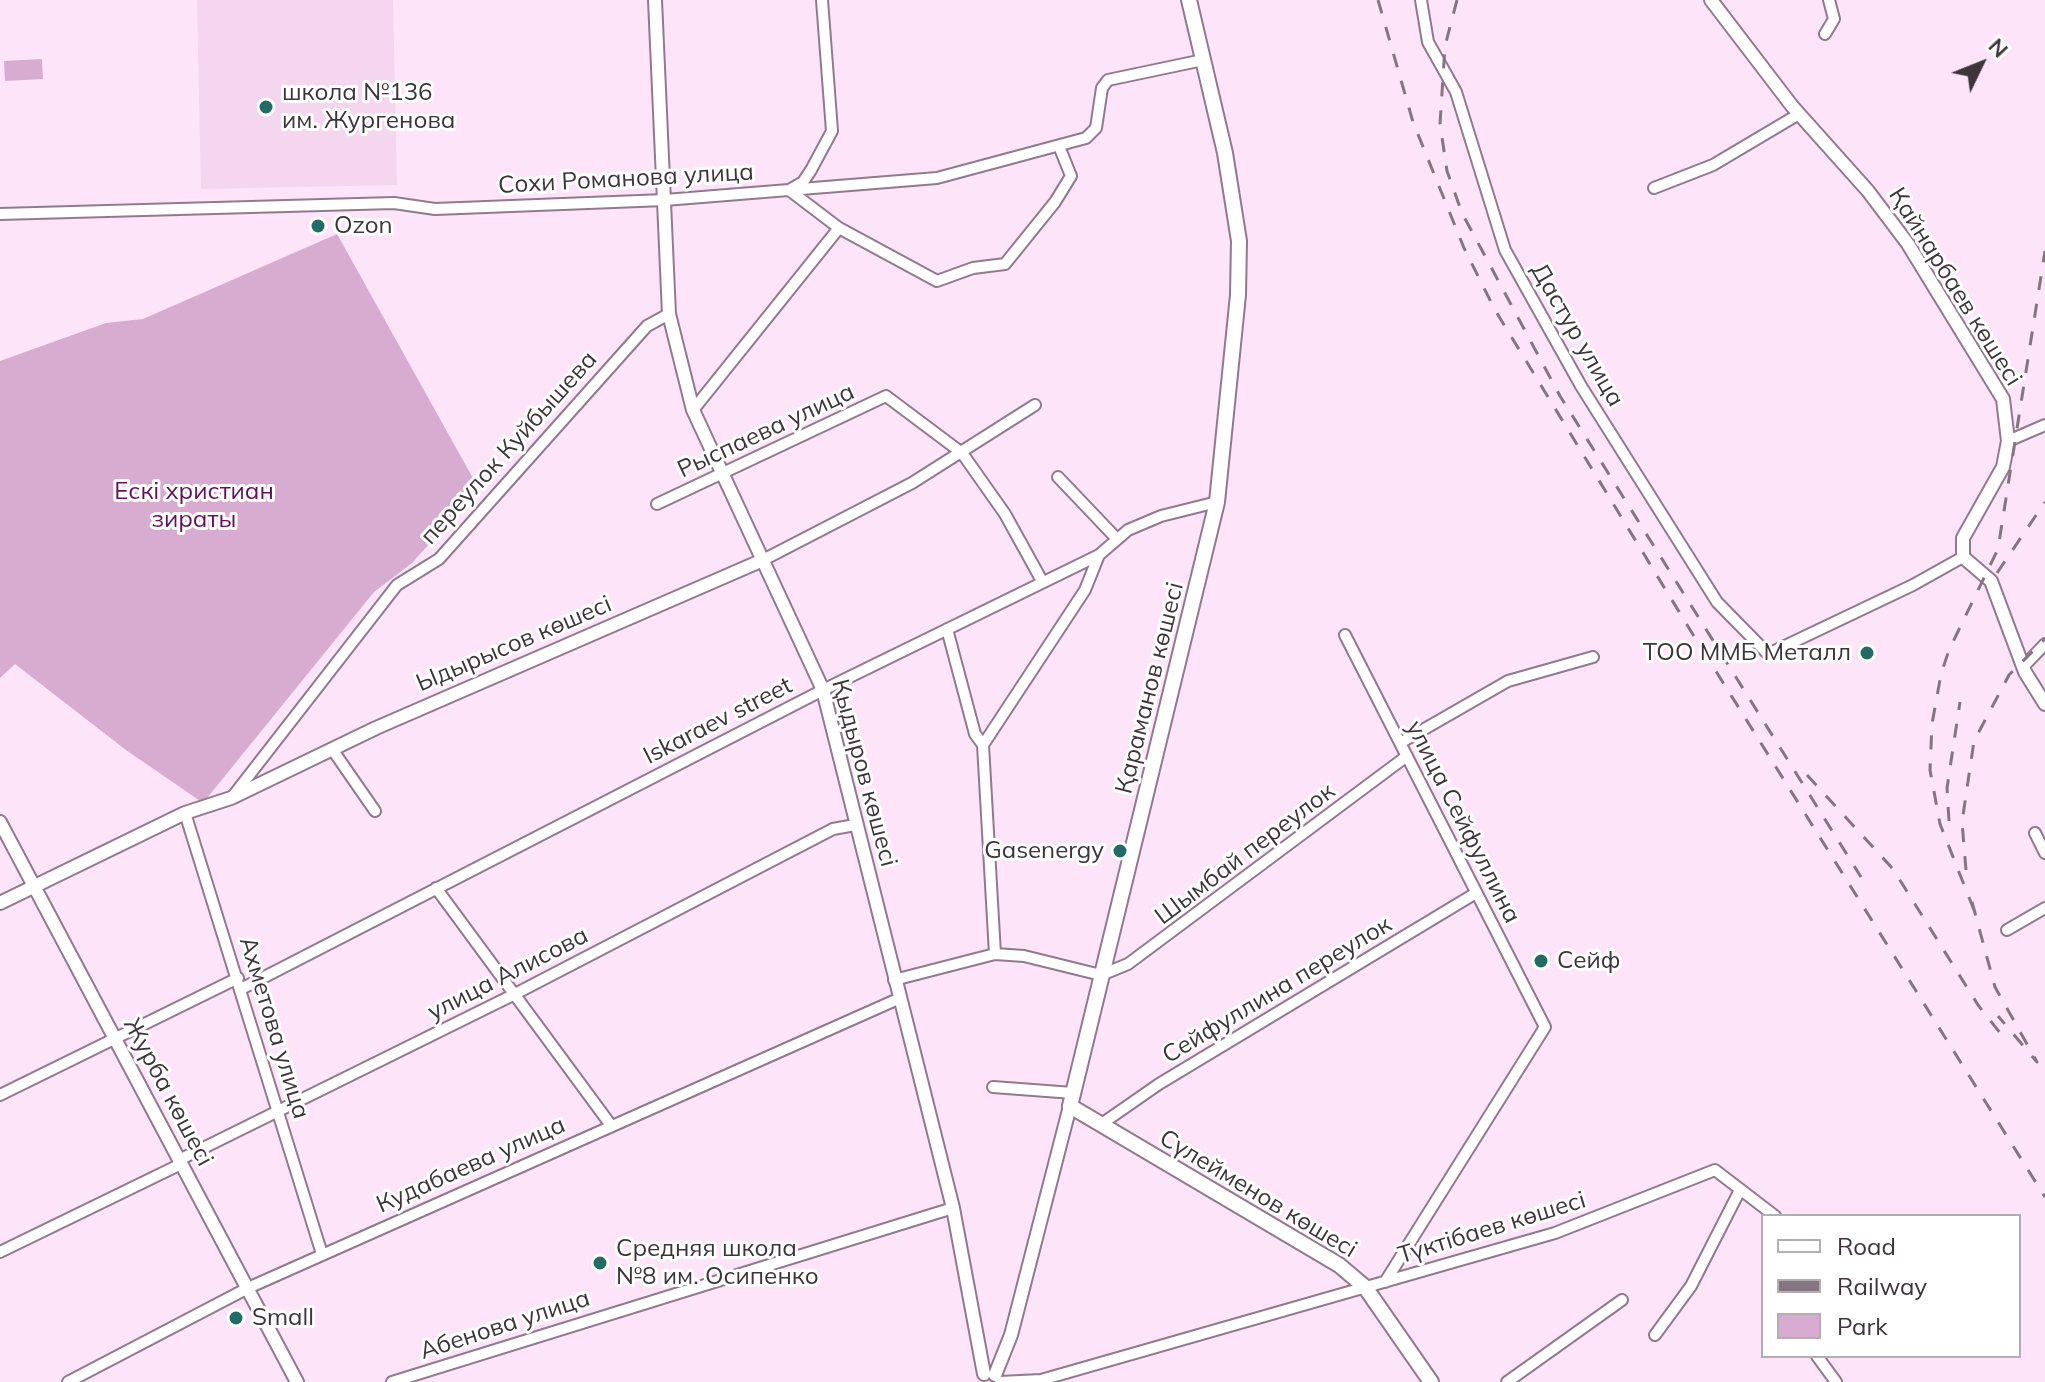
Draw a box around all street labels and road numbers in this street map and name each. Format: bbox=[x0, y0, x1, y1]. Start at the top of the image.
street label: Сохи Романова улица bbox=[497, 158, 755, 200]
street label: Қайнарбаев көшесі bbox=[1882, 183, 2028, 391]
street label: Дастур улица bbox=[1524, 258, 1630, 412]
street label: переулок Куйбышева bbox=[415, 345, 603, 551]
street label: Рыспаева улица bbox=[673, 377, 859, 485]
street label: Қараманов көшесі bbox=[1110, 579, 1190, 797]
street label: Ыдырысов көшесі bbox=[412, 590, 616, 698]
street label: Iskaraev street bbox=[639, 671, 797, 771]
street label: Қыдыров көшесі bbox=[825, 676, 903, 870]
street label: улица Сейфуллина bbox=[1399, 716, 1527, 928]
street label: Шымбай переулок bbox=[1149, 777, 1341, 931]
street label: Сейфуллина переулок bbox=[1157, 910, 1397, 1070]
street label: улица Алисова bbox=[423, 921, 593, 1027]
street label: Ахметова улица bbox=[233, 934, 315, 1122]
street label: Журба көшесі bbox=[117, 1013, 219, 1171]
street label: Кудабаева улица bbox=[372, 1111, 570, 1219]
street label: Сүлейменов көшесі bbox=[1154, 1124, 1362, 1264]
street label: Түктібаев көшесі bbox=[1395, 1186, 1589, 1270]
street label: Абенова улица bbox=[416, 1284, 594, 1366]

